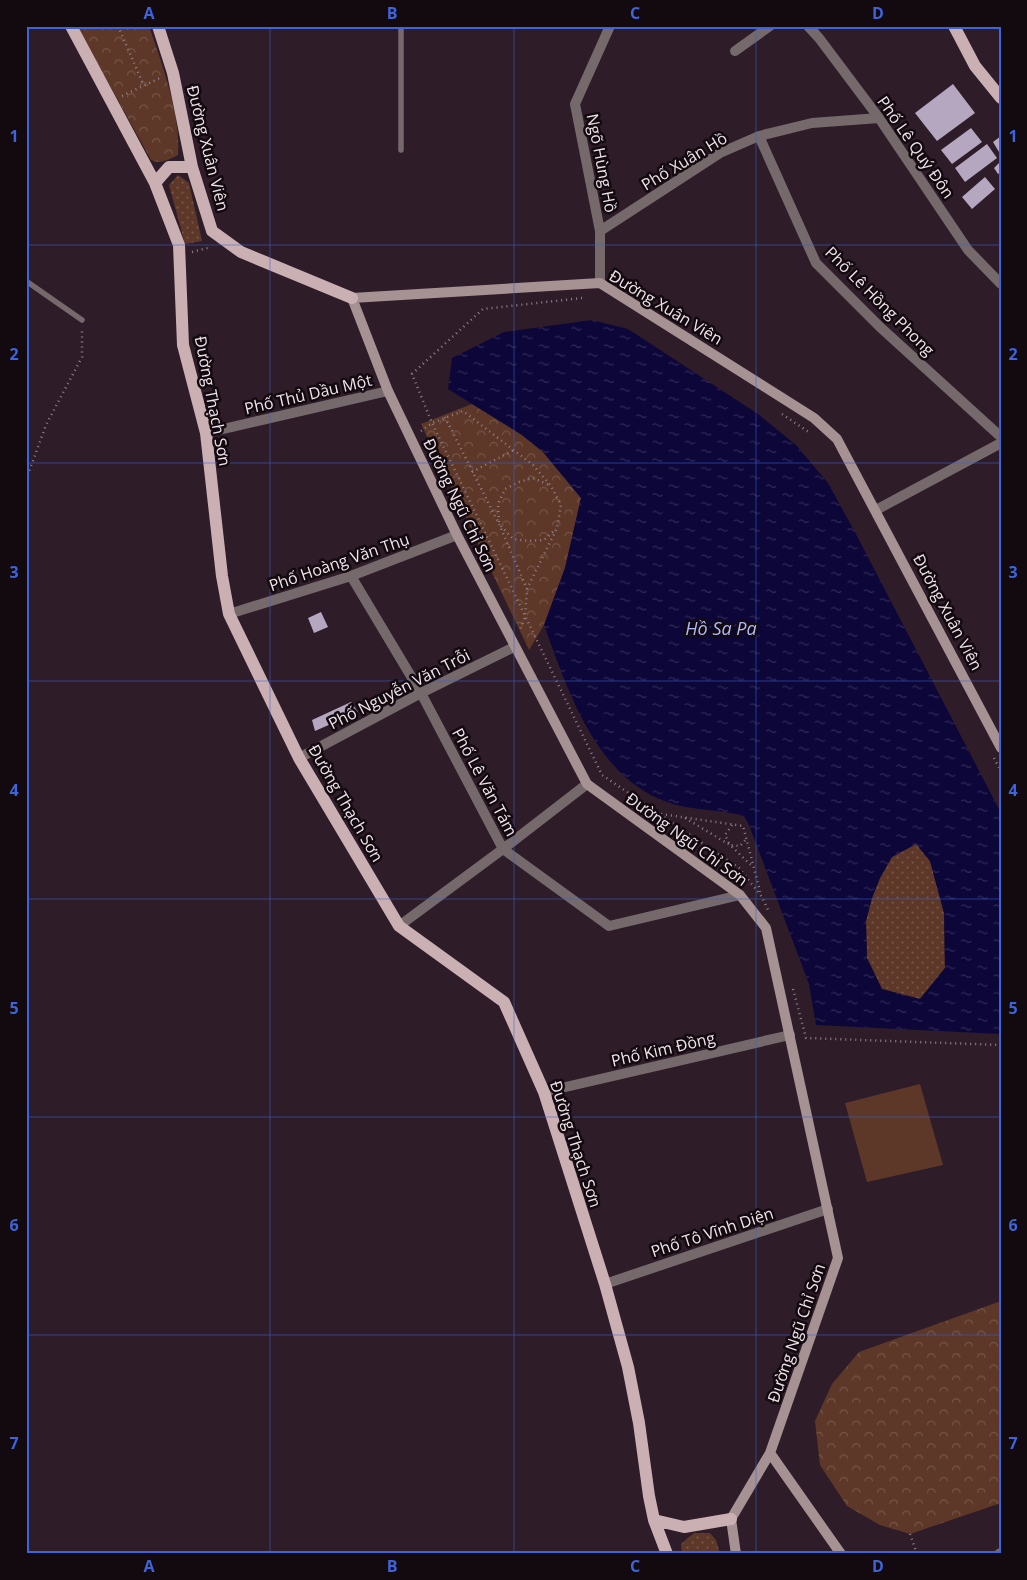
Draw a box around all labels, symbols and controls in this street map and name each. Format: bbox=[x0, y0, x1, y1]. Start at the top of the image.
text: A bbox=[143, 2, 155, 24]
text: B bbox=[387, 2, 397, 24]
text: C bbox=[630, 2, 640, 24]
text: D bbox=[872, 2, 884, 24]
street label: Đường Xuân Viên bbox=[182, 83, 234, 213]
street label: Phố Lê Quý Đôn bbox=[873, 91, 959, 203]
street label: Ngõ Hùng Hồ bbox=[582, 112, 622, 214]
text: 1 bbox=[9, 125, 19, 147]
text: 1 bbox=[1008, 125, 1018, 147]
street label: Phố Xuân Hồ bbox=[637, 127, 731, 195]
street label: Phố Lê Hồng Phong bbox=[820, 241, 940, 361]
street label: Đường Xuân Viên bbox=[605, 264, 727, 350]
street label: Đường Thạch Sơn bbox=[190, 334, 236, 468]
text: 2 bbox=[9, 343, 19, 365]
text: 2 bbox=[1008, 343, 1018, 365]
street label: Phố Thủ Dầu Một bbox=[242, 369, 374, 419]
street label: Đường Ngũ Chỉ Sơn bbox=[418, 435, 502, 575]
street label: Phố Hoàng Văn Thụ bbox=[266, 528, 412, 596]
street label: Đường Xuân Viên bbox=[908, 550, 988, 674]
text: 3 bbox=[9, 561, 19, 583]
text: 3 bbox=[1008, 561, 1018, 583]
water label: Hồ Sa Pa bbox=[685, 616, 757, 640]
street label: Phố Nguyễn Văn Trỗi bbox=[324, 644, 474, 734]
street label: Phố Lê Văn Tám bbox=[447, 724, 523, 840]
street label: Đường Thạch Sơn bbox=[303, 740, 389, 866]
text: 4 bbox=[9, 779, 19, 801]
text: 4 bbox=[1008, 779, 1018, 801]
street label: Đường Ngũ Chỉ Sơn bbox=[622, 787, 752, 891]
text: 5 bbox=[9, 997, 19, 1019]
text: 5 bbox=[1008, 997, 1018, 1019]
street label: Phố Kim Đồng bbox=[609, 1026, 717, 1072]
street label: Đường Thạch Sơn bbox=[545, 1078, 607, 1210]
street label: Phố Tô Vĩnh Diện bbox=[648, 1202, 776, 1262]
text: 6 bbox=[9, 1214, 19, 1236]
text: 6 bbox=[1008, 1214, 1018, 1236]
street label: Đường Ngũ Chỉ Sơn bbox=[762, 1260, 830, 1406]
text: 7 bbox=[9, 1432, 19, 1454]
text: 7 bbox=[1008, 1432, 1018, 1454]
text: A bbox=[143, 1555, 155, 1577]
text: B bbox=[387, 1555, 397, 1577]
text: C bbox=[630, 1555, 640, 1577]
text: D bbox=[872, 1555, 884, 1577]

